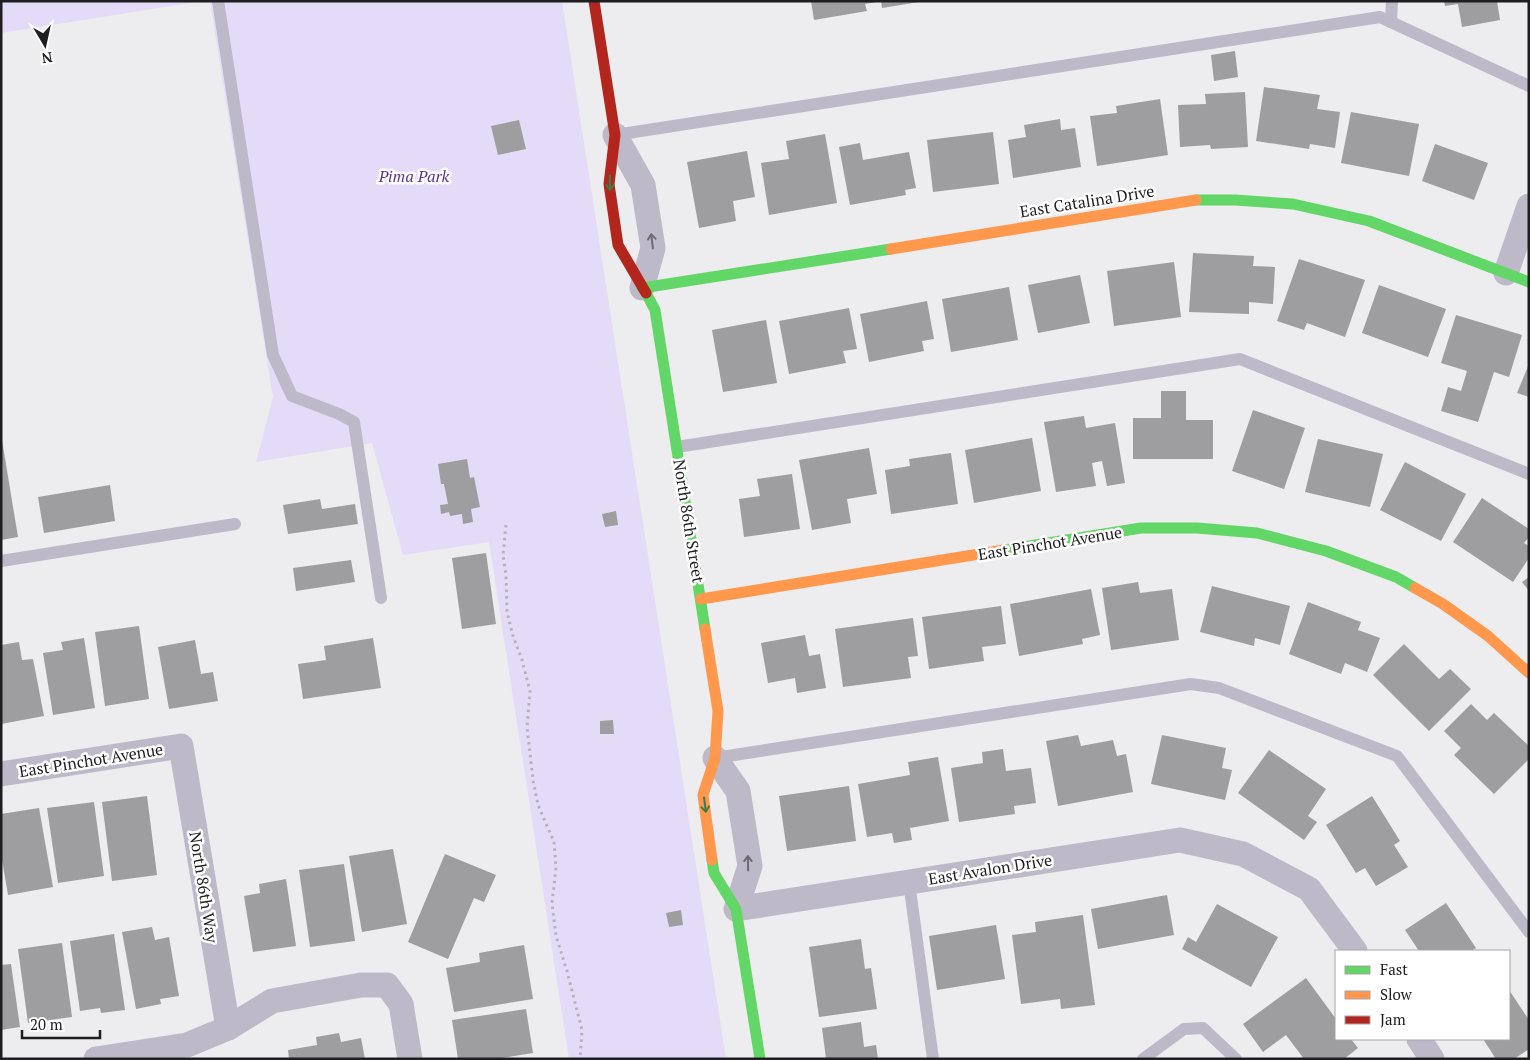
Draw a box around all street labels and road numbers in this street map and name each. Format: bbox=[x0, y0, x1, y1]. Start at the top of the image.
street label: East Catalina Drive bbox=[1018, 180, 1156, 222]
street label: North 86th Street bbox=[668, 458, 710, 584]
street label: East Pinchot Avenue bbox=[976, 521, 1124, 565]
street label: East Pinchot Avenue bbox=[17, 738, 165, 782]
street label: North 86th Way bbox=[184, 830, 224, 945]
street label: East Avalon Drive bbox=[927, 848, 1053, 890]

